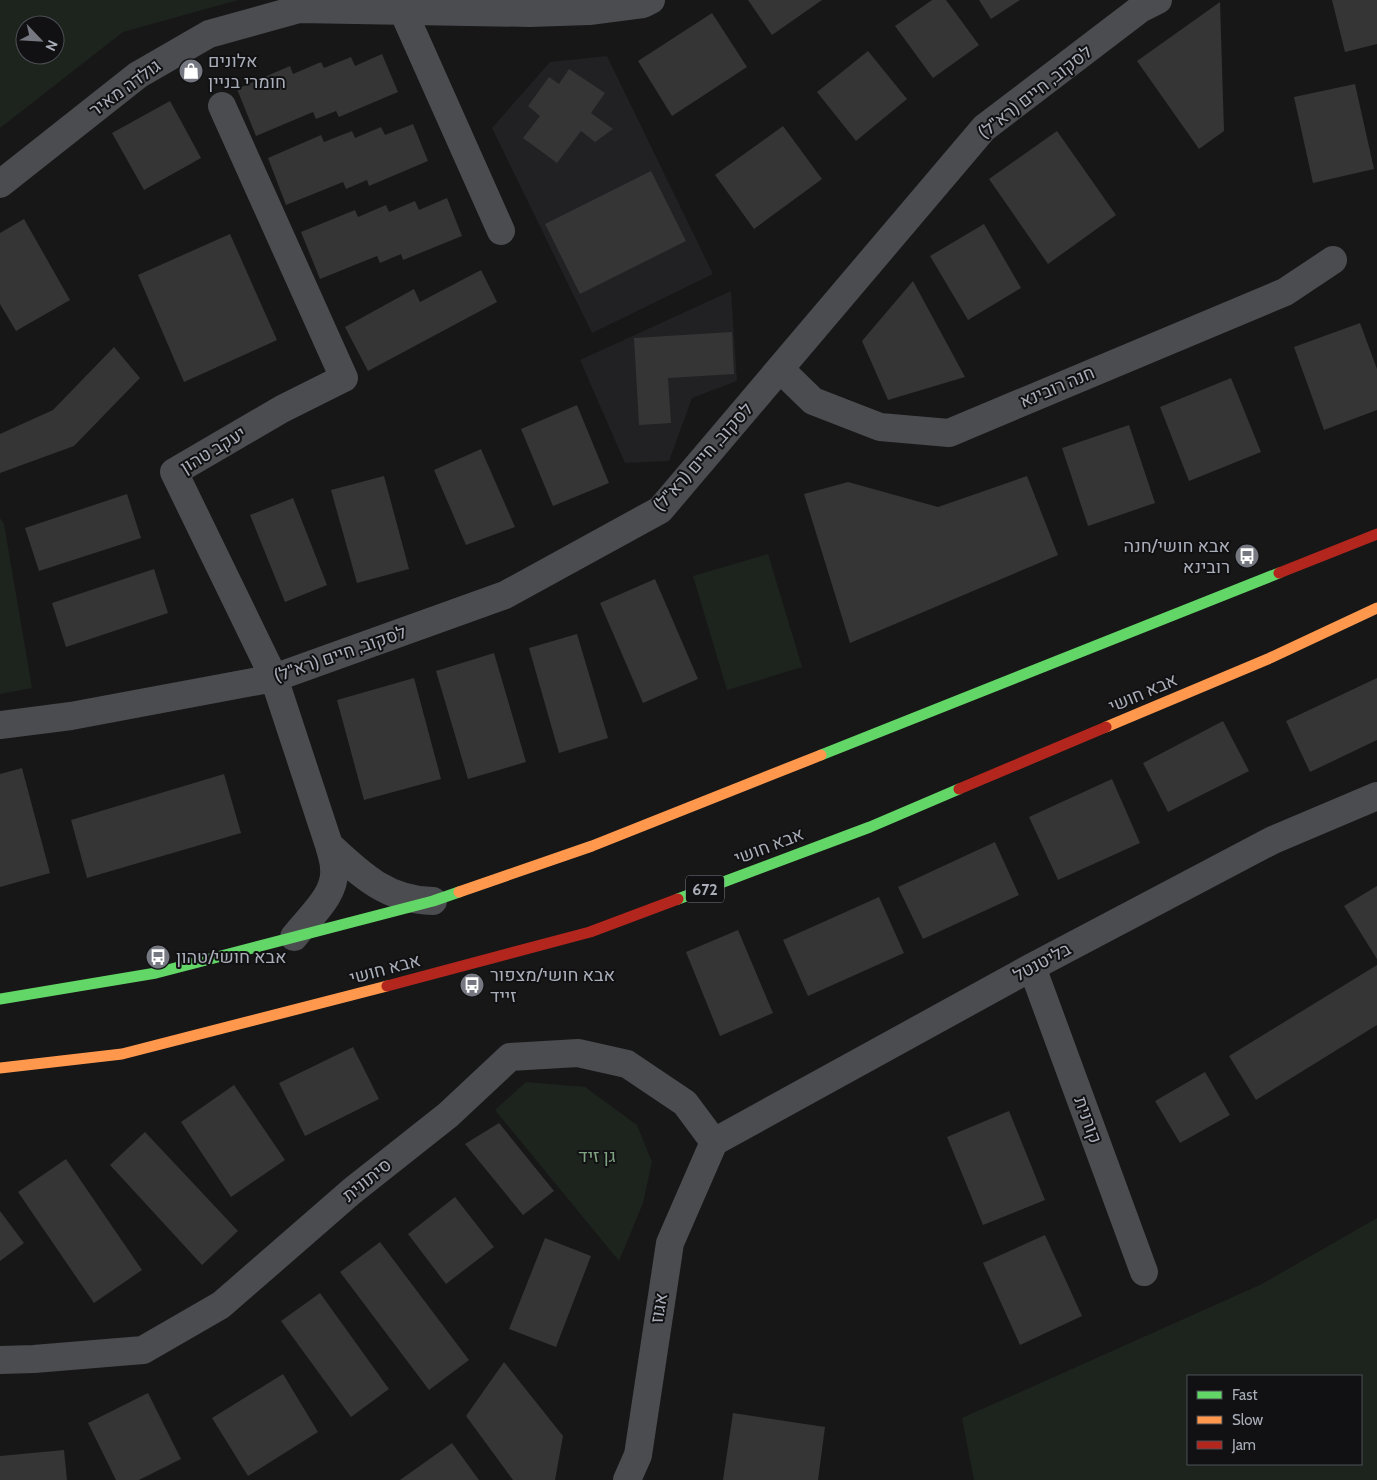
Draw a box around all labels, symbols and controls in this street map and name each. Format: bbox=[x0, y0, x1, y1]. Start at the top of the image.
north arrow bbox=[15, 15, 65, 65]
text: N bbox=[42, 37, 62, 54]
street label: לסקוב, חיים (רא"ל) bbox=[974, 41, 1096, 143]
place label: אלונים חומרי בניין bbox=[208, 50, 286, 93]
street label: גולדה מאיר bbox=[85, 55, 165, 121]
shop icon: אלונים חומרי בניין bbox=[178, 58, 204, 84]
street label: חנה רובינא bbox=[1016, 361, 1098, 413]
street label: לסקוב, חיים (רא"ל) bbox=[648, 398, 758, 516]
street label: יעקב טהון bbox=[176, 422, 250, 478]
place label: אבא חושי/חנה רובינא bbox=[1124, 535, 1230, 578]
bus stop icon: אבא חושי/חנה רובינא bbox=[1234, 543, 1260, 569]
street label: לסקוב, חיים (רא"ל) bbox=[271, 621, 409, 687]
street label: אבא חושי bbox=[1105, 669, 1181, 717]
street label: אבא חושי bbox=[731, 823, 807, 869]
road number: 672 bbox=[686, 876, 724, 902]
street label: בליטנטל bbox=[1009, 937, 1075, 986]
bus stop icon: אבא חושי/טהון bbox=[145, 944, 171, 970]
place label: אבא חושי/טהון bbox=[176, 946, 287, 968]
street label: אבא חושי bbox=[347, 949, 423, 989]
place label: אבא חושי/מצפור זייד bbox=[490, 964, 615, 1007]
bus stop icon: אבא חושי/מצפור זייד bbox=[459, 972, 485, 998]
street label: קורנית bbox=[1069, 1093, 1107, 1147]
park label: גן זיד bbox=[578, 1145, 616, 1167]
street label: סיתונית bbox=[338, 1154, 396, 1206]
street label: אגוז bbox=[646, 1291, 672, 1325]
legend bbox=[1187, 1375, 1362, 1465]
text: Fast bbox=[1232, 1386, 1257, 1404]
text: Slow bbox=[1232, 1411, 1263, 1429]
text: Jam bbox=[1231, 1436, 1256, 1454]

